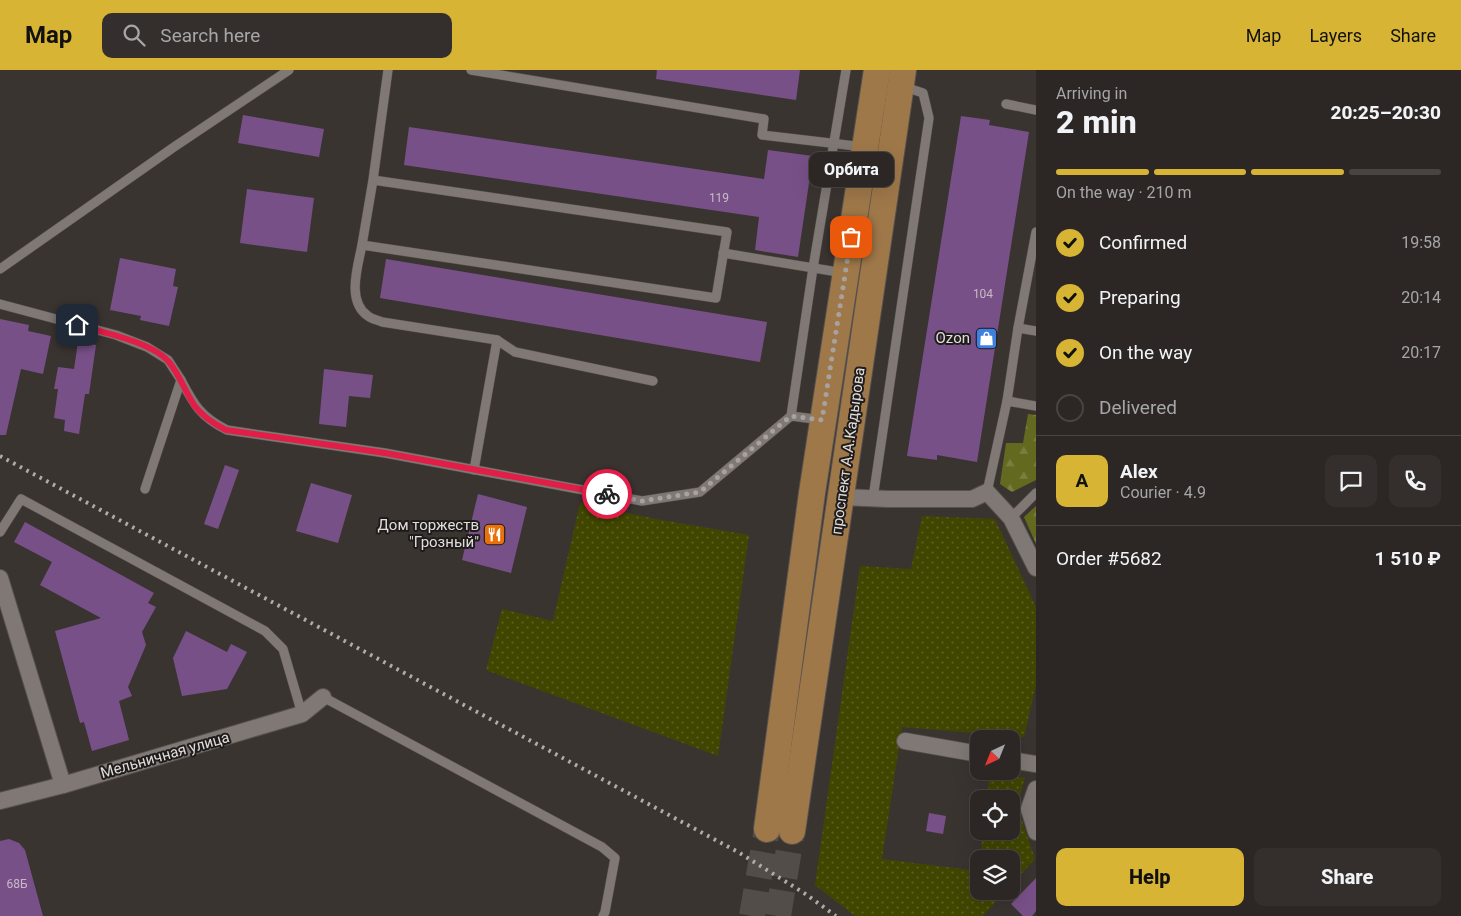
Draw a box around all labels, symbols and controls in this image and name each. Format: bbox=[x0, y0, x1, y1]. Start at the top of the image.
search box bbox=[102, 13, 452, 58]
text: Map bbox=[25, 21, 72, 49]
icon: search bbox=[120, 21, 148, 49]
text: Search here bbox=[160, 24, 260, 47]
text: Map bbox=[1246, 25, 1281, 46]
text: Layers bbox=[1309, 25, 1362, 46]
text: Share bbox=[1390, 25, 1436, 46]
text: Arriving in bbox=[1056, 84, 1127, 103]
text: 20:25–20:30 bbox=[1330, 101, 1441, 124]
text: 2 min bbox=[1056, 103, 1137, 141]
callout: Орбита bbox=[808, 152, 894, 187]
text: Орбита bbox=[824, 160, 879, 179]
text: On the way · 210 m bbox=[1056, 183, 1192, 202]
house number: 119 bbox=[709, 191, 729, 205]
pin bbox=[830, 216, 872, 258]
icon: bag bbox=[837, 223, 865, 251]
icon: check bbox=[1056, 229, 1084, 257]
text: Confirmed bbox=[1099, 231, 1187, 254]
text: 19:58 bbox=[1401, 233, 1441, 252]
icon: check bbox=[1056, 284, 1084, 312]
text: Preparing bbox=[1099, 286, 1181, 309]
house number: 104 bbox=[973, 287, 993, 301]
text: 20:14 bbox=[1401, 288, 1441, 307]
pin bbox=[56, 304, 98, 346]
icon: home bbox=[63, 311, 91, 339]
shop icon: Ozon bbox=[974, 326, 998, 350]
place label: Ozon bbox=[936, 329, 970, 347]
icon: check bbox=[1056, 339, 1084, 367]
text: On the way bbox=[1099, 341, 1192, 364]
text: 20:17 bbox=[1401, 343, 1441, 362]
street label: проспект А.А.Кадырова bbox=[827, 366, 869, 536]
text: Delivered bbox=[1099, 396, 1177, 419]
button: chat bbox=[1325, 455, 1377, 507]
button: phone bbox=[1389, 455, 1441, 507]
text: Alex bbox=[1120, 460, 1158, 483]
courier bbox=[582, 469, 632, 519]
text: A bbox=[1076, 469, 1088, 492]
icon: bike bbox=[593, 480, 621, 508]
text: Courier · 4.9 bbox=[1120, 483, 1206, 502]
place label: Дом торжеств "Грозный" bbox=[378, 516, 479, 551]
restaurant icon: Дом торжеств "Грозный" bbox=[483, 522, 507, 546]
text: Order #5682 bbox=[1056, 547, 1162, 570]
text: 1 510 ₽ bbox=[1375, 547, 1441, 570]
street label: Мельничная улица bbox=[98, 728, 232, 782]
north arrow bbox=[970, 730, 1020, 780]
map controls bbox=[970, 730, 1020, 900]
button: locate bbox=[970, 790, 1020, 840]
button: Help bbox=[1056, 848, 1244, 906]
button: Share bbox=[1254, 848, 1441, 906]
button: layers bbox=[970, 850, 1020, 900]
house number: 68Б bbox=[6, 877, 28, 891]

